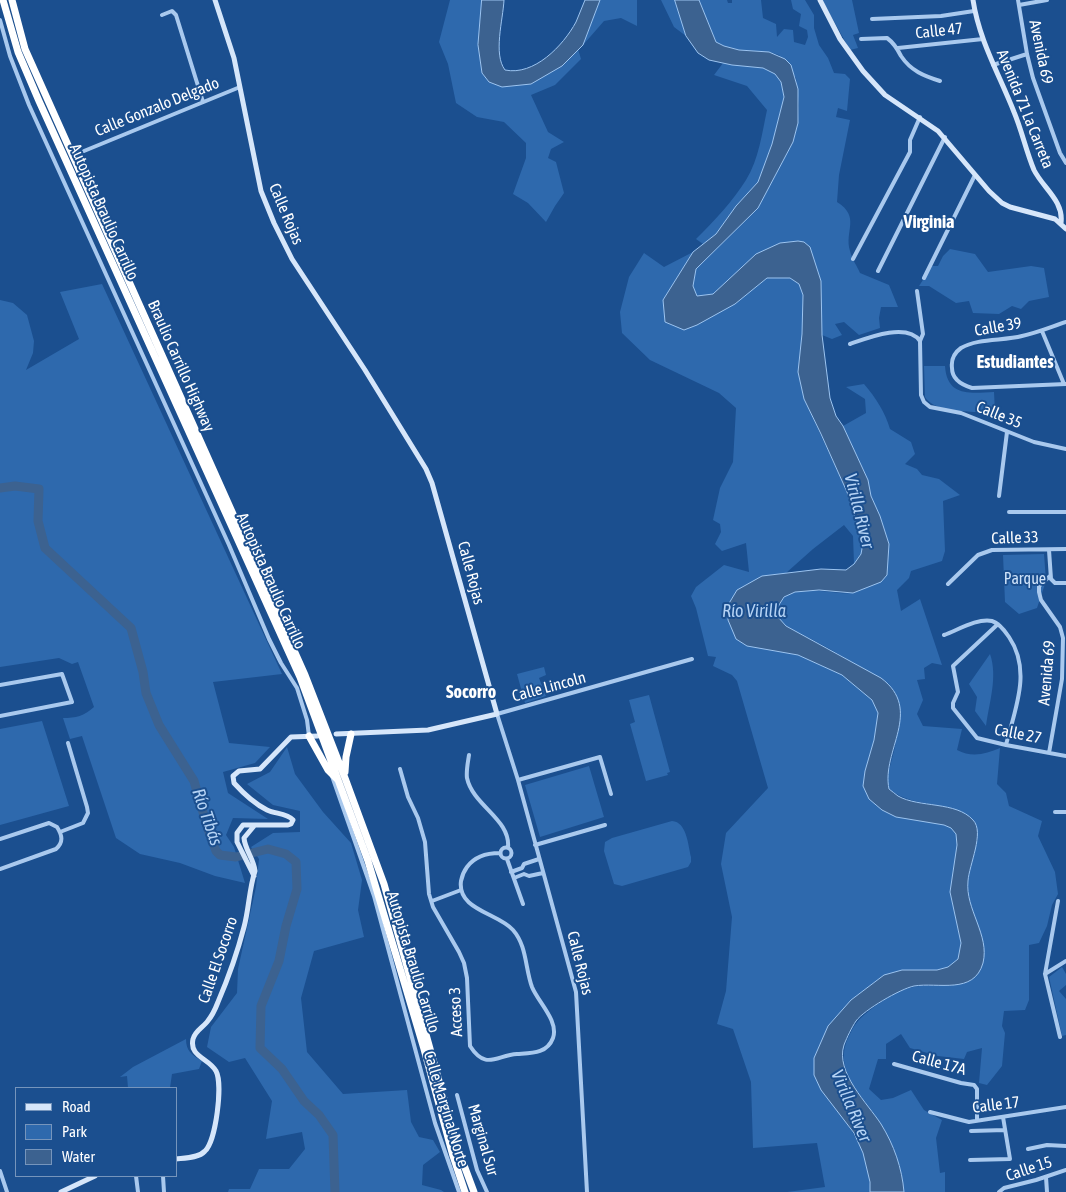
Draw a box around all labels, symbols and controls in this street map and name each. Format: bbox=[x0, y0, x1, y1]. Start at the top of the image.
street label: Avenida 69 bbox=[1025, 18, 1057, 86]
street label: Calle 47 bbox=[914, 19, 964, 43]
street label: Avenida 71 La Carreta bbox=[992, 47, 1058, 171]
street label: Calle Gonzalo Delgado bbox=[92, 73, 222, 141]
street label: Autopista Braulio Carrillo bbox=[65, 141, 143, 283]
street label: Calle Rojas bbox=[265, 180, 307, 248]
district label: Virginia bbox=[904, 211, 954, 233]
street label: Braulio Carrillo Highway bbox=[143, 297, 219, 435]
street label: Calle 39 bbox=[973, 313, 1023, 341]
district label: Estudiantes bbox=[976, 351, 1054, 373]
street label: Calle 35 bbox=[973, 397, 1025, 433]
water label: Virilla River bbox=[839, 471, 879, 551]
street label: Autopista Braulio Carrillo bbox=[232, 510, 310, 652]
street label: Calle 33 bbox=[991, 528, 1039, 548]
street label: Calle Rojas bbox=[453, 539, 489, 607]
park label: Parque bbox=[1004, 569, 1046, 589]
water label: Río Virilla bbox=[722, 600, 786, 622]
street label: Avenida 69 bbox=[1035, 640, 1059, 706]
street label: Calle Lincoln bbox=[510, 668, 588, 706]
district label: Socorro bbox=[446, 681, 496, 703]
street label: Calle 27 bbox=[993, 720, 1043, 748]
water label: Río Tibás bbox=[187, 786, 227, 848]
street label: Autopista Braulio Carrillo bbox=[382, 889, 444, 1035]
street label: Calle El Socorro bbox=[194, 914, 242, 1006]
street label: Calle Rojas bbox=[563, 929, 597, 997]
street label: Acceso 3 bbox=[445, 987, 467, 1037]
street label: Calle 17A bbox=[910, 1047, 968, 1079]
street label: Calle Marginal Norte bbox=[419, 1049, 473, 1169]
water label: Virilla River bbox=[826, 1067, 876, 1145]
legend bbox=[15, 1087, 178, 1177]
street label: Calle 17 bbox=[971, 1093, 1021, 1117]
text: Road bbox=[62, 1098, 91, 1115]
street label: Marginal Sur bbox=[464, 1102, 502, 1178]
text: Park bbox=[62, 1123, 87, 1140]
text: Water bbox=[62, 1148, 95, 1165]
street label: Calle 15 bbox=[1003, 1153, 1055, 1185]

